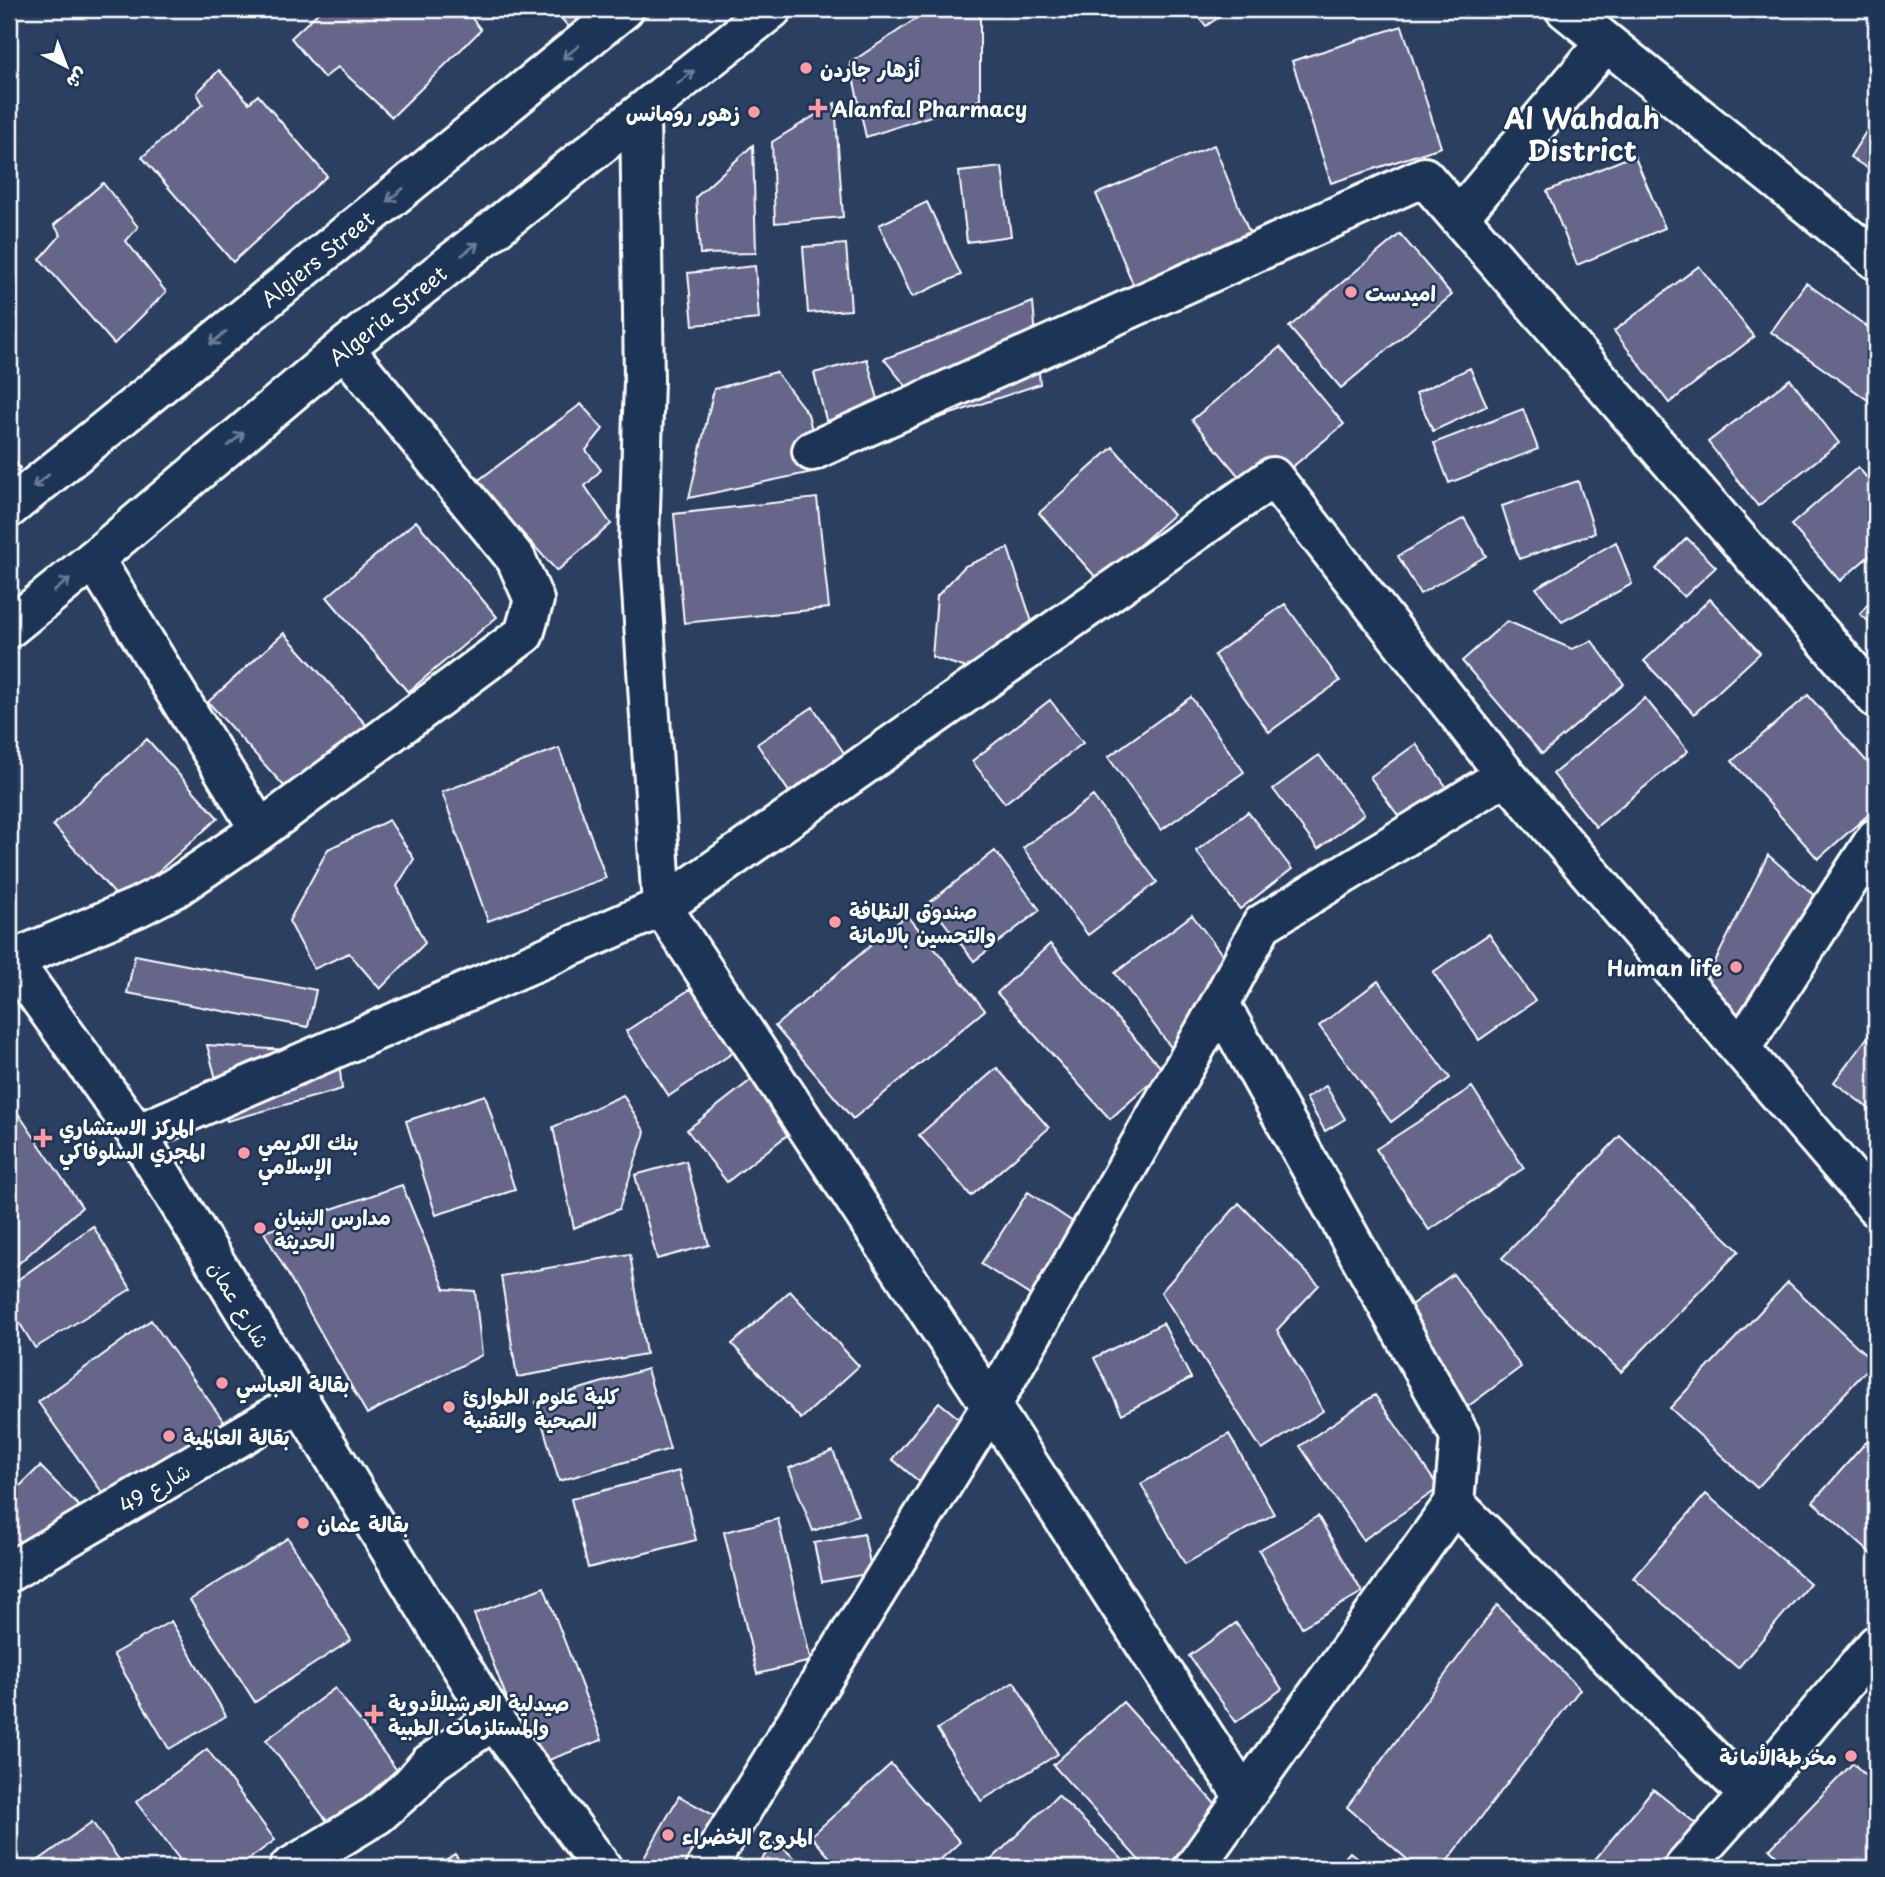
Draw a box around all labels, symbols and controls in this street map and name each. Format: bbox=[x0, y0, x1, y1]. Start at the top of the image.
north arrow bbox=[32, 32, 102, 102]
one-way arrow bbox=[563, 44, 581, 59]
place label: أزهار جاردن bbox=[820, 52, 920, 84]
marker: أزهار جاردن bbox=[798, 60, 814, 76]
text: ش bbox=[61, 62, 95, 97]
one-way arrow bbox=[677, 69, 695, 85]
place label: Alanfal Pharmacy bbox=[831, 92, 1027, 124]
place label: زهور رومانس bbox=[626, 96, 740, 128]
district label: Al Wahdah District bbox=[1503, 96, 1660, 171]
marker: Alanfal Pharmacy bbox=[810, 100, 826, 116]
marker: زهور رومانس bbox=[746, 104, 762, 120]
one-way arrow bbox=[386, 187, 404, 203]
street label: Algiers Street bbox=[253, 202, 381, 314]
one-way arrow bbox=[460, 241, 478, 257]
street label: Algeria Street bbox=[321, 257, 453, 373]
place label: اميدست bbox=[1365, 276, 1436, 308]
marker: اميدست bbox=[1343, 284, 1359, 300]
one-way arrow bbox=[209, 330, 227, 346]
one-way arrow bbox=[227, 431, 245, 447]
one-way arrow bbox=[33, 474, 51, 489]
one-way arrow bbox=[52, 577, 70, 593]
place label: صندوق النظافة والتحسين بالامانة bbox=[849, 894, 996, 950]
marker: صندوق النظافة والتحسين بالامانة bbox=[827, 914, 843, 930]
place label: Human life bbox=[1607, 951, 1722, 983]
marker: Human life bbox=[1728, 959, 1744, 975]
place label: المركز الاستشاري المجري السلوفاكي bbox=[59, 1110, 205, 1171]
place label: بنك الكريمي الإسلامي bbox=[258, 1125, 359, 1186]
marker: المركز الاستشاري المجري السلوفاكي bbox=[33, 1128, 53, 1148]
marker: بنك الكريمي الإسلامي bbox=[236, 1145, 252, 1161]
place label: مدارس البنيان الحديثة bbox=[274, 1200, 391, 1256]
marker: مدارس البنيان الحديثة bbox=[252, 1220, 268, 1236]
street label: شارع عمان bbox=[200, 1254, 279, 1354]
place label: بقالة العباسي bbox=[236, 1367, 349, 1404]
marker: بقالة العباسي bbox=[214, 1375, 230, 1391]
place label: كلية علوم الطوارئ الصحية والتقنية bbox=[463, 1379, 620, 1435]
marker: كلية علوم الطوارئ الصحية والتقنية bbox=[441, 1399, 457, 1415]
place label: بقالة العالمية bbox=[183, 1420, 290, 1452]
marker: بقالة العالمية bbox=[161, 1428, 177, 1444]
street label: شارع 49 bbox=[112, 1454, 196, 1521]
place label: بقالة عمان bbox=[317, 1507, 409, 1539]
marker: بقالة عمان bbox=[295, 1515, 311, 1531]
place label: صيدلية العرشيللأدوية والمستلزمات الطبية bbox=[388, 1686, 569, 1742]
marker: صيدلية العرشيللأدوية والمستلزمات الطبية bbox=[366, 1706, 382, 1722]
place label: مخرطةالأمانة bbox=[1719, 1740, 1837, 1772]
marker: مخرطةالأمانة bbox=[1843, 1748, 1859, 1764]
place label: المروج الخضراء bbox=[682, 1819, 813, 1851]
marker: المروج الخضراء bbox=[660, 1827, 676, 1843]

